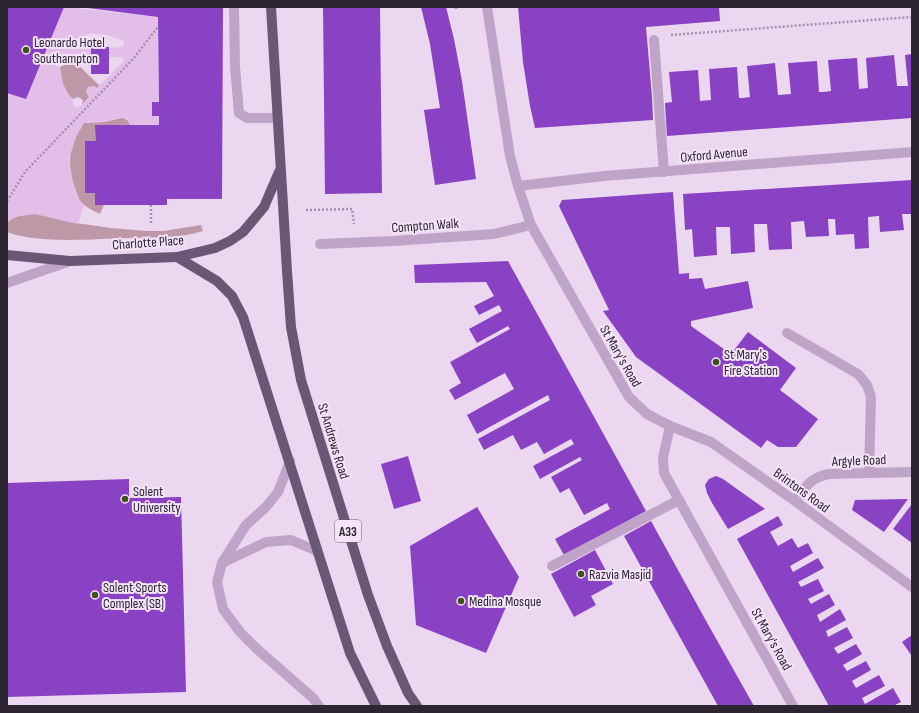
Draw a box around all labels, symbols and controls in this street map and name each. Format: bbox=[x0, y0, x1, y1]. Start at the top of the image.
place label: Leonardo Hotel Southampton bbox=[34, 34, 105, 67]
marker: Leonardo Hotel Southampton bbox=[21, 45, 31, 55]
street label: Oxford Avenue bbox=[680, 143, 749, 166]
street label: Compton Walk bbox=[391, 215, 460, 236]
street label: Charlotte Place bbox=[112, 232, 185, 253]
street label: St Mary's Road bbox=[596, 322, 645, 390]
place label: St Mary's Fire Station bbox=[724, 346, 778, 379]
marker: St Mary's Fire Station bbox=[711, 357, 721, 367]
street label: St Andrews Road bbox=[314, 401, 353, 481]
street label: Argyle Road bbox=[831, 451, 887, 470]
street label: Brintons Road bbox=[770, 464, 833, 517]
place label: Solent University bbox=[133, 483, 181, 516]
marker: Solent University bbox=[120, 494, 130, 504]
road number: A33 bbox=[335, 520, 361, 542]
place label: Razvia Masjid bbox=[589, 566, 651, 583]
marker: Razvia Masjid bbox=[576, 569, 586, 579]
place label: Solent Sports Complex (SB) bbox=[103, 579, 167, 612]
marker: Solent Sports Complex (SB) bbox=[90, 590, 100, 600]
place label: Medina Mosque bbox=[469, 593, 541, 610]
marker: Medina Mosque bbox=[456, 596, 466, 606]
street label: St Mary's Road bbox=[748, 605, 796, 673]

